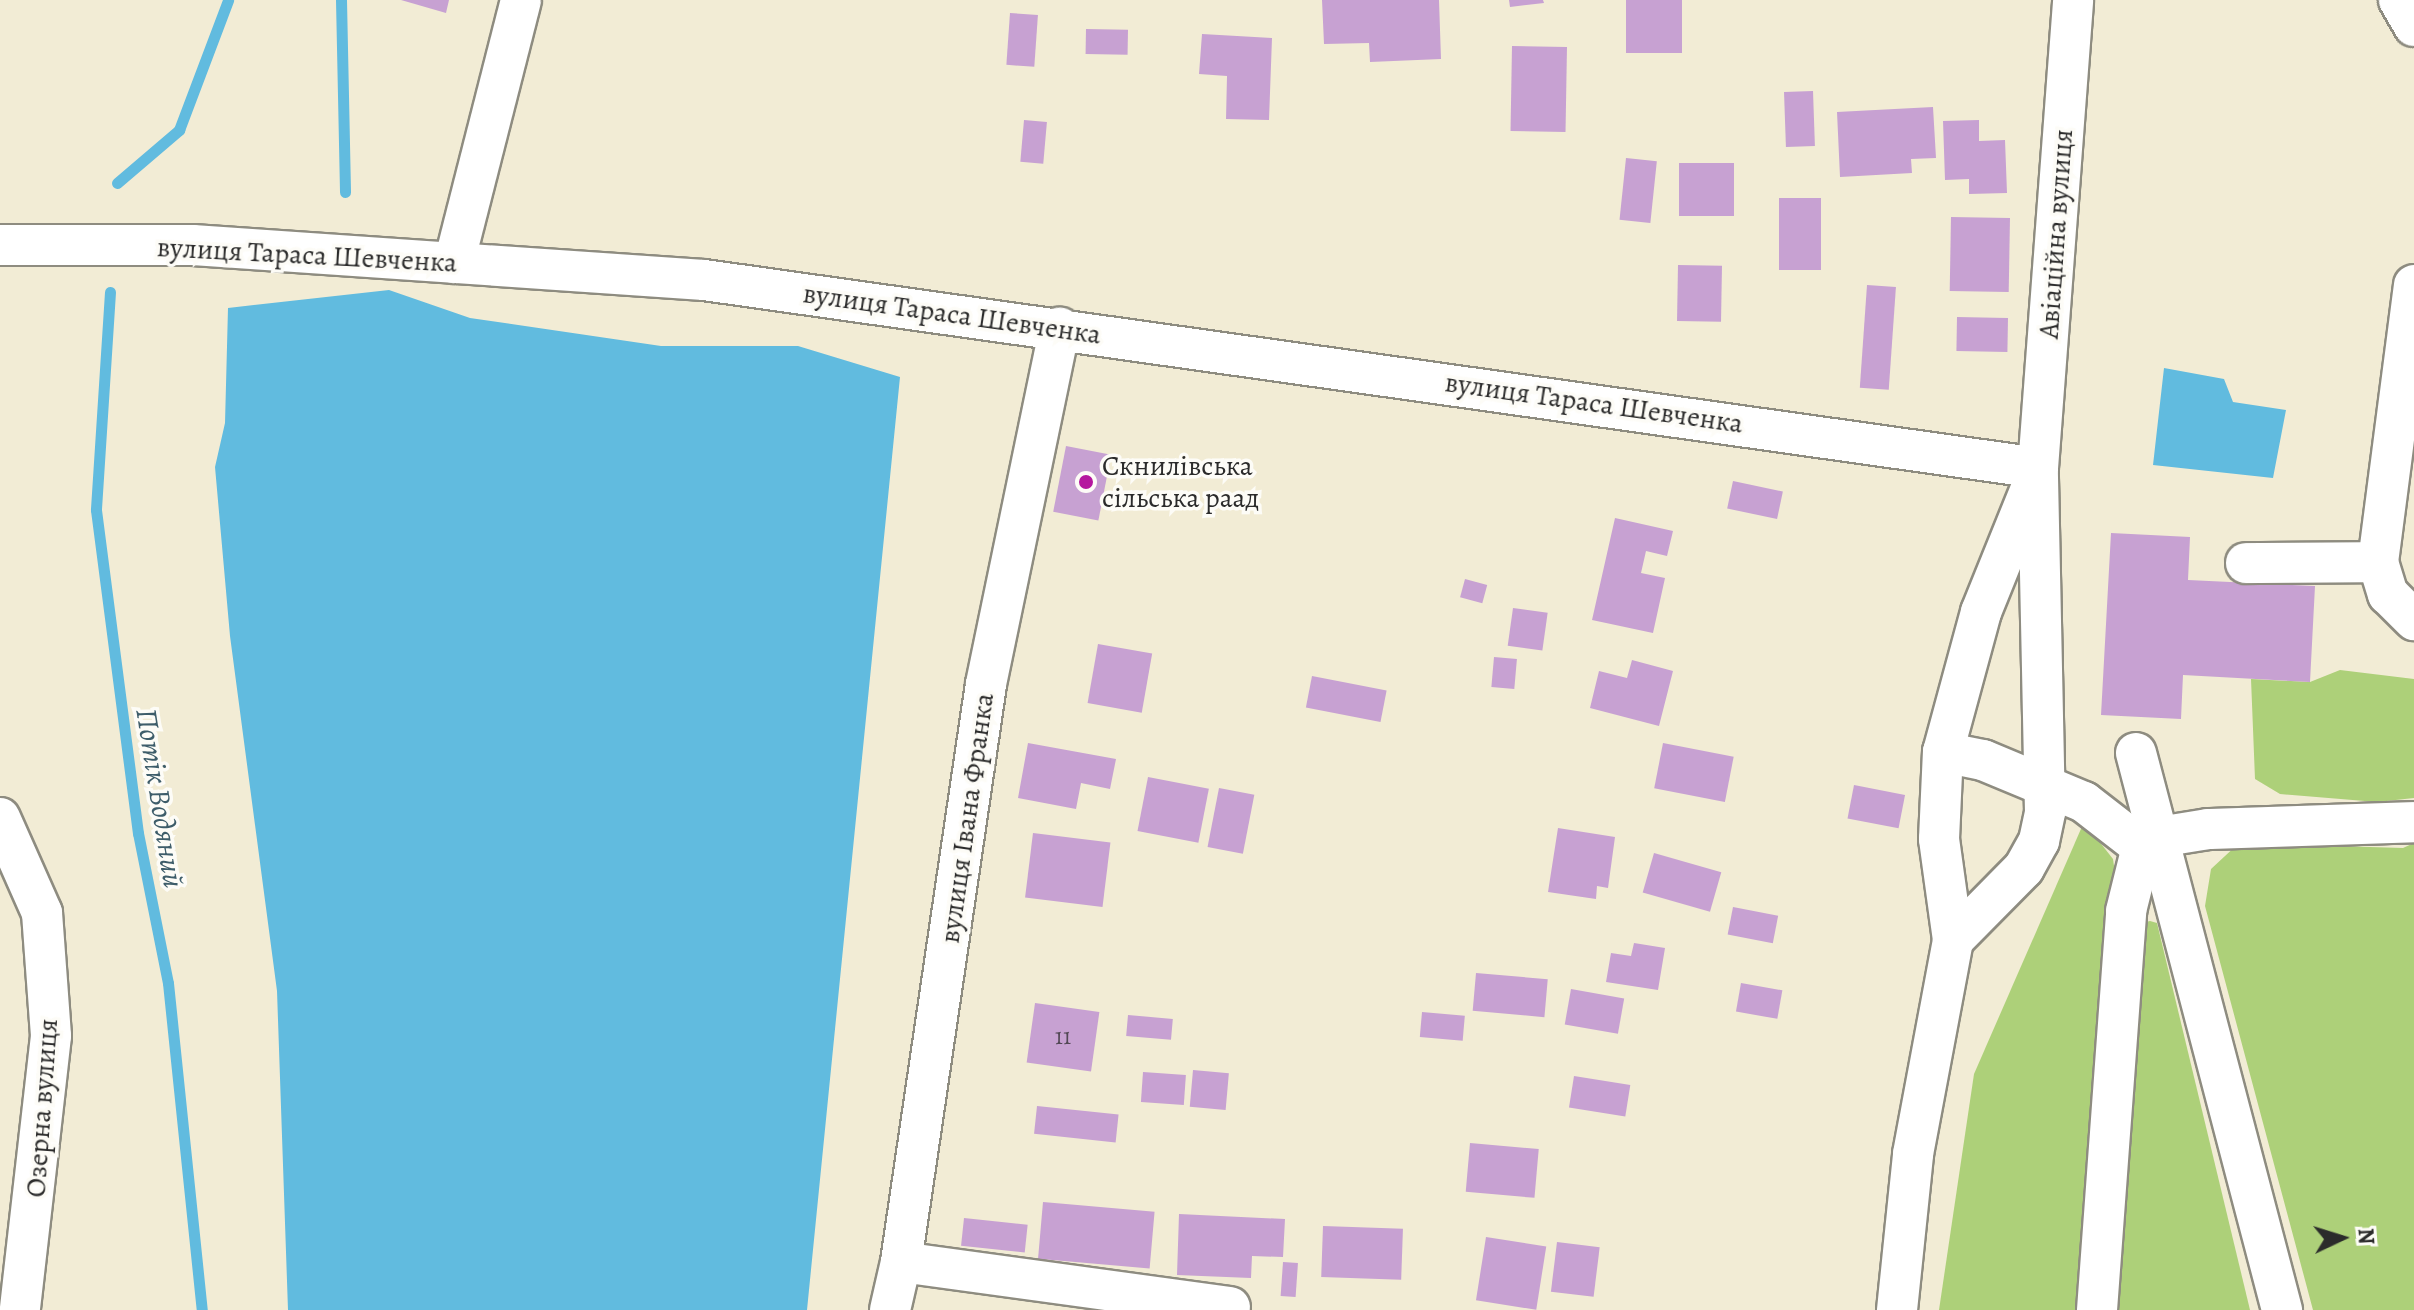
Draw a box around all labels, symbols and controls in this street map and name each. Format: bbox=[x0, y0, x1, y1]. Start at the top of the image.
street label: Авіаційна вулиця bbox=[2032, 128, 2080, 340]
street label: вулиця Тараса Шевченка bbox=[156, 230, 458, 280]
street label: вулиця Тараса Шевченка bbox=[801, 276, 1103, 352]
street label: вулиця Тараса Шевченка bbox=[1443, 365, 1745, 441]
place label: Скнилівська сільська раад bbox=[1102, 449, 1259, 515]
marker: Скнилівська сільська раад bbox=[1077, 473, 1095, 491]
street label: вулиця Івана Франка bbox=[933, 691, 1001, 945]
water label: Потік Водяний bbox=[128, 706, 192, 890]
street label: Озерна вулиця bbox=[19, 1018, 65, 1198]
house number: 11 bbox=[1055, 1023, 1071, 1051]
north arrow bbox=[2302, 1198, 2382, 1278]
text: N bbox=[2350, 1227, 2381, 1245]

